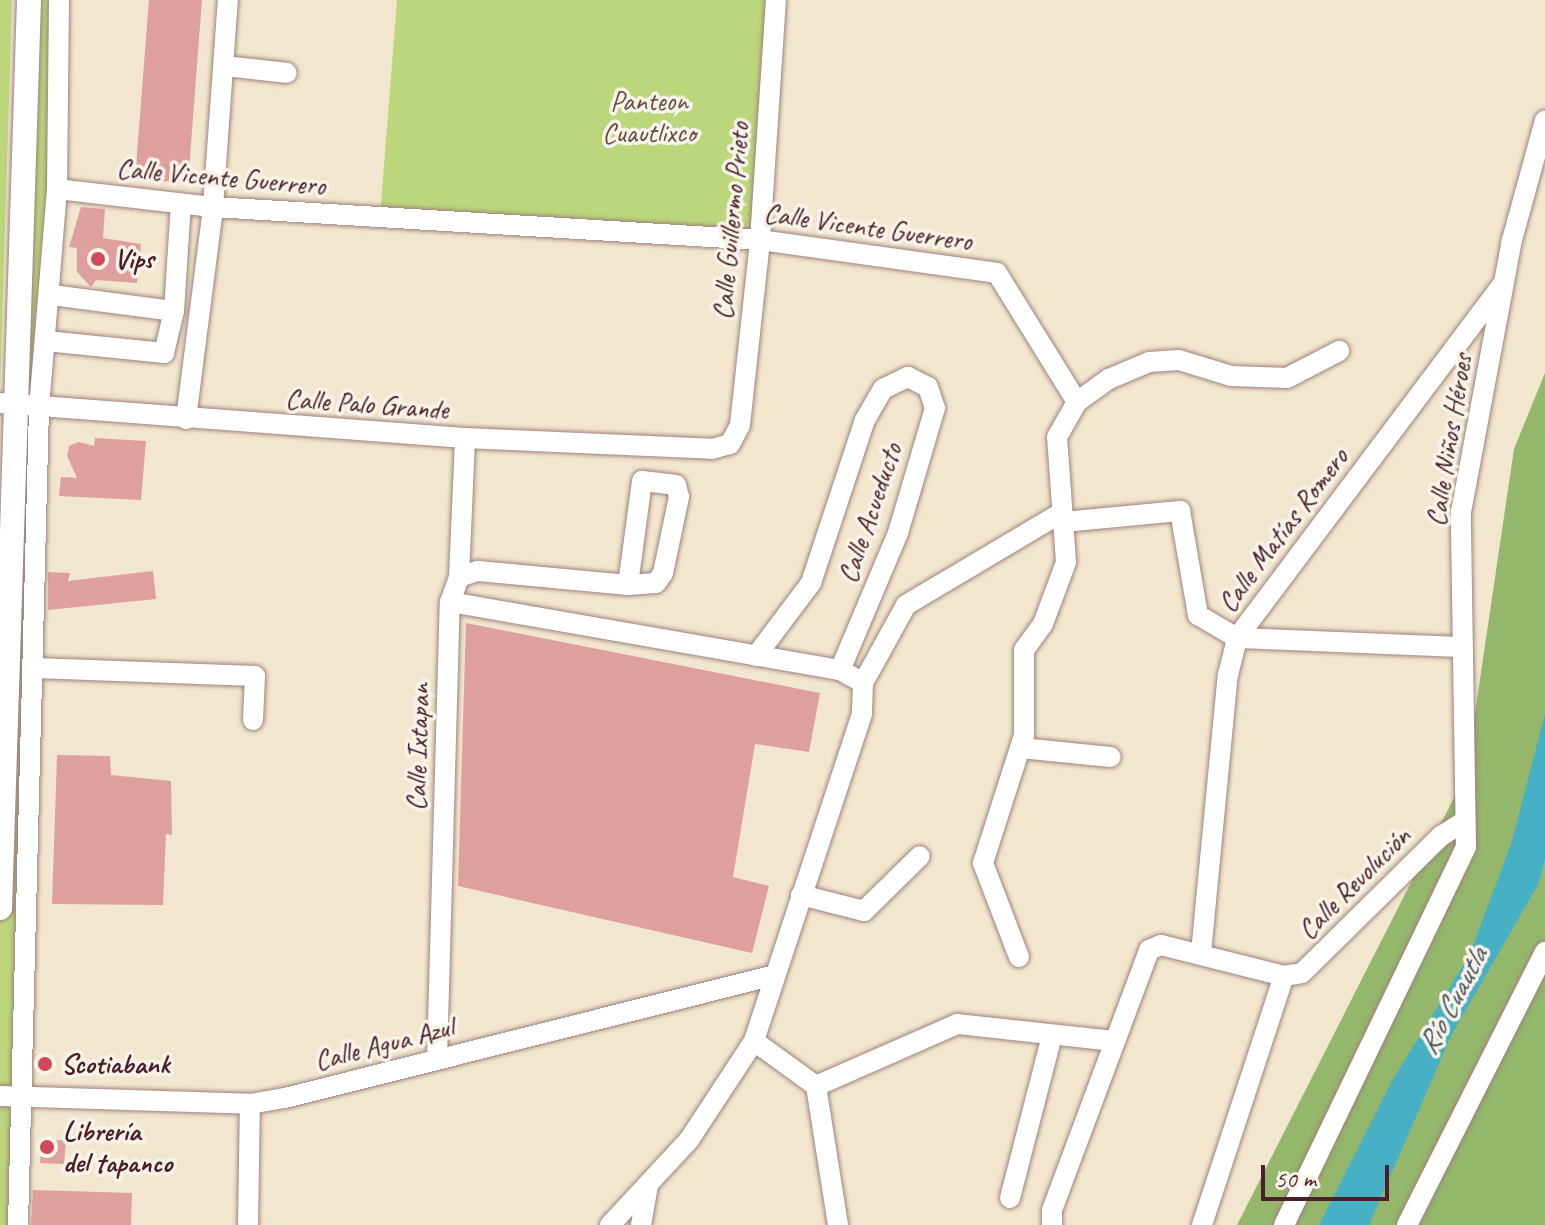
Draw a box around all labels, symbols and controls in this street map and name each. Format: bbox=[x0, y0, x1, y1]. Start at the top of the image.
park label: Panteon Cuautlixco bbox=[602, 84, 696, 150]
street label: Calle Guillermo Prieto bbox=[706, 121, 756, 321]
street label: Calle Vicente Guerrero bbox=[116, 151, 326, 203]
street label: Calle Vicente Guerrero bbox=[762, 196, 974, 258]
place label: Vips bbox=[114, 242, 154, 276]
marker: Vips bbox=[89, 250, 107, 268]
street label: Calle Niños Héroes bbox=[1419, 351, 1479, 529]
street label: Calle Palo Grande bbox=[284, 381, 450, 427]
street label: Calle Acueducto bbox=[830, 439, 910, 587]
street label: Calle Matías Romero bbox=[1211, 442, 1355, 618]
street label: Calle Ixtapan bbox=[399, 683, 437, 811]
street label: Calle Revolución bbox=[1290, 819, 1418, 947]
water label: Río Cuautla bbox=[1409, 941, 1495, 1061]
street label: Calle Agua Azul bbox=[311, 1011, 457, 1077]
place label: Scotiabank bbox=[61, 1047, 169, 1081]
marker: Scotiabank bbox=[36, 1055, 54, 1073]
place label: Librería del tapanco bbox=[63, 1114, 172, 1180]
marker: Librería del tapanco bbox=[38, 1138, 56, 1156]
scale bar bbox=[1265, 1149, 1393, 1199]
text: 50 m bbox=[1275, 1164, 1316, 1194]

